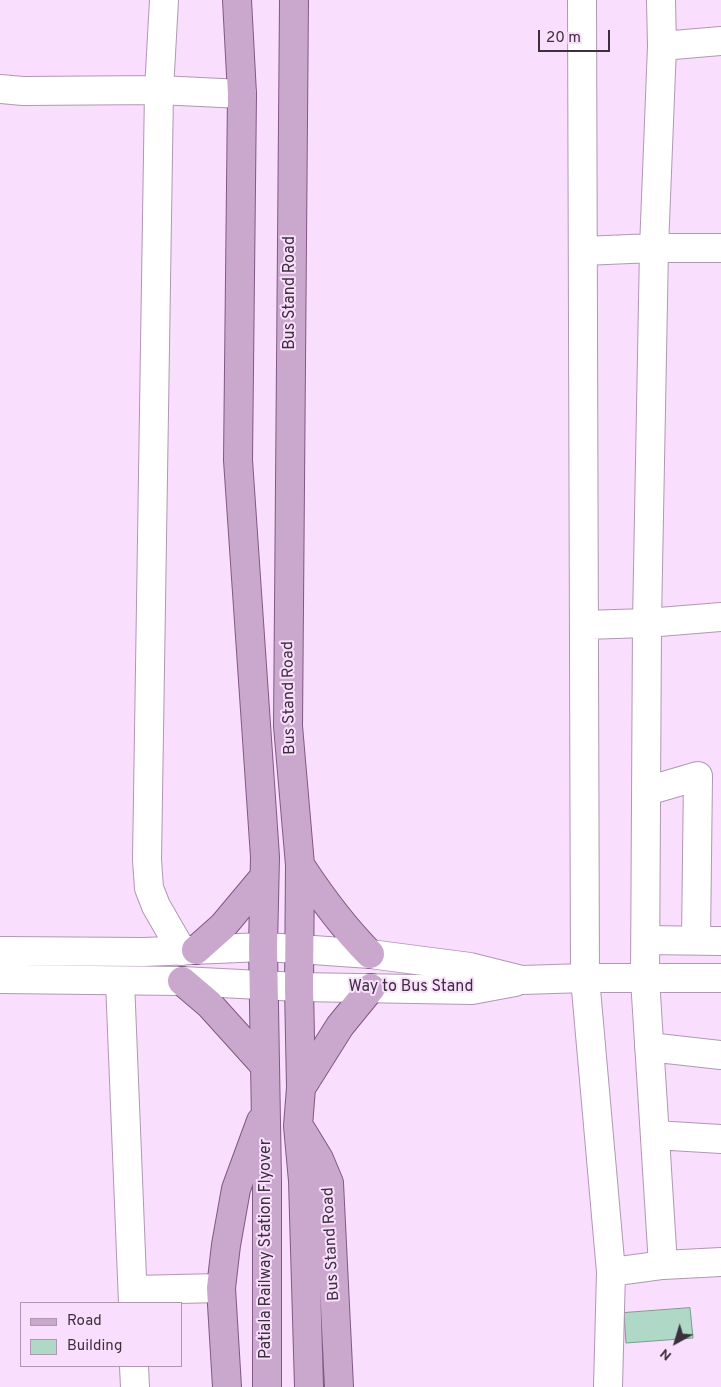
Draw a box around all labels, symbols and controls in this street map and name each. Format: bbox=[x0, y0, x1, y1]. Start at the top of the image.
scale bar bbox=[541, 20, 614, 52]
text: 20 m bbox=[546, 29, 581, 48]
street label: Bus Stand Road bbox=[281, 236, 301, 350]
street label: Bus Stand Road bbox=[279, 641, 301, 755]
street label: Way to Bus Stand bbox=[348, 978, 474, 998]
street label: Patiala Railway Station Flyover bbox=[257, 1139, 277, 1359]
street label: Bus Stand Road bbox=[319, 1187, 345, 1301]
legend bbox=[20, 1302, 182, 1367]
text: Road bbox=[67, 1312, 102, 1331]
north arrow bbox=[651, 1317, 701, 1367]
text: Building bbox=[67, 1337, 122, 1356]
text: N bbox=[657, 1344, 676, 1364]

